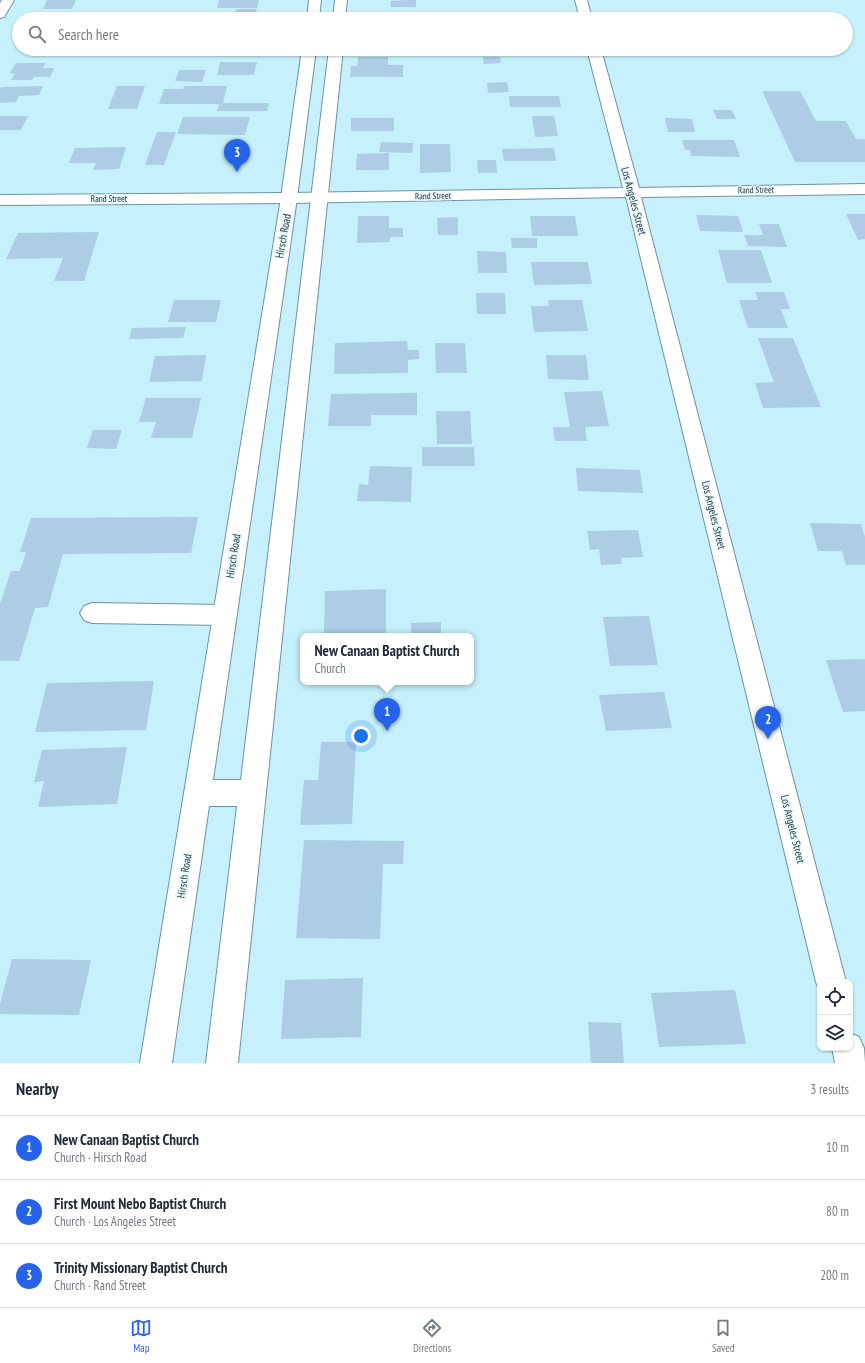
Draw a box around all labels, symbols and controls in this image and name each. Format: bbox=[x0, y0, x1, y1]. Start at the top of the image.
search box bbox=[12, 12, 853, 56]
icon: search bbox=[26, 23, 48, 45]
text: Search here bbox=[58, 25, 119, 44]
pin: 3 bbox=[224, 139, 250, 172]
street label: Los Angeles Street bbox=[618, 165, 650, 237]
street label: Rand Street bbox=[738, 184, 775, 195]
street label: Rand Street bbox=[415, 190, 452, 201]
street label: Rand Street bbox=[91, 193, 128, 204]
street label: Hirsch Road bbox=[272, 212, 294, 259]
street label: Los Angeles Street bbox=[699, 479, 729, 551]
street label: Hirsch Road bbox=[223, 533, 243, 579]
popup bbox=[300, 633, 474, 685]
text: New Canaan Baptist Church bbox=[314, 641, 460, 660]
text: Church bbox=[314, 660, 346, 677]
pin: 1 bbox=[374, 698, 400, 731]
pin: 2 bbox=[755, 706, 781, 739]
your location bbox=[351, 726, 371, 746]
street label: Los Angeles Street bbox=[778, 793, 808, 865]
street label: Hirsch Road bbox=[174, 853, 194, 899]
map controls bbox=[817, 979, 853, 1051]
button: locate bbox=[817, 979, 853, 1015]
button: layers bbox=[817, 1015, 853, 1051]
text: Nearby bbox=[16, 1078, 59, 1100]
text: 3 results bbox=[810, 1081, 849, 1098]
text: New Canaan Baptist Church bbox=[54, 1130, 199, 1149]
text: 1 bbox=[26, 1139, 32, 1156]
text: 10 m bbox=[826, 1139, 849, 1156]
text: Church · Hirsch Road bbox=[54, 1149, 147, 1166]
text: First Mount Nebo Baptist Church bbox=[54, 1194, 226, 1213]
text: 2 bbox=[26, 1203, 32, 1220]
text: 80 m bbox=[826, 1203, 849, 1220]
text: Church · Los Angeles Street bbox=[54, 1213, 176, 1230]
text: Trinity Missionary Baptist Church bbox=[54, 1258, 227, 1277]
text: 3 bbox=[26, 1267, 32, 1284]
text: 200 m bbox=[820, 1267, 849, 1284]
text: Church · Rand Street bbox=[54, 1277, 146, 1294]
tab: Map bbox=[130, 1317, 152, 1355]
tab: Directions bbox=[413, 1317, 451, 1355]
tab: Saved bbox=[712, 1317, 735, 1355]

